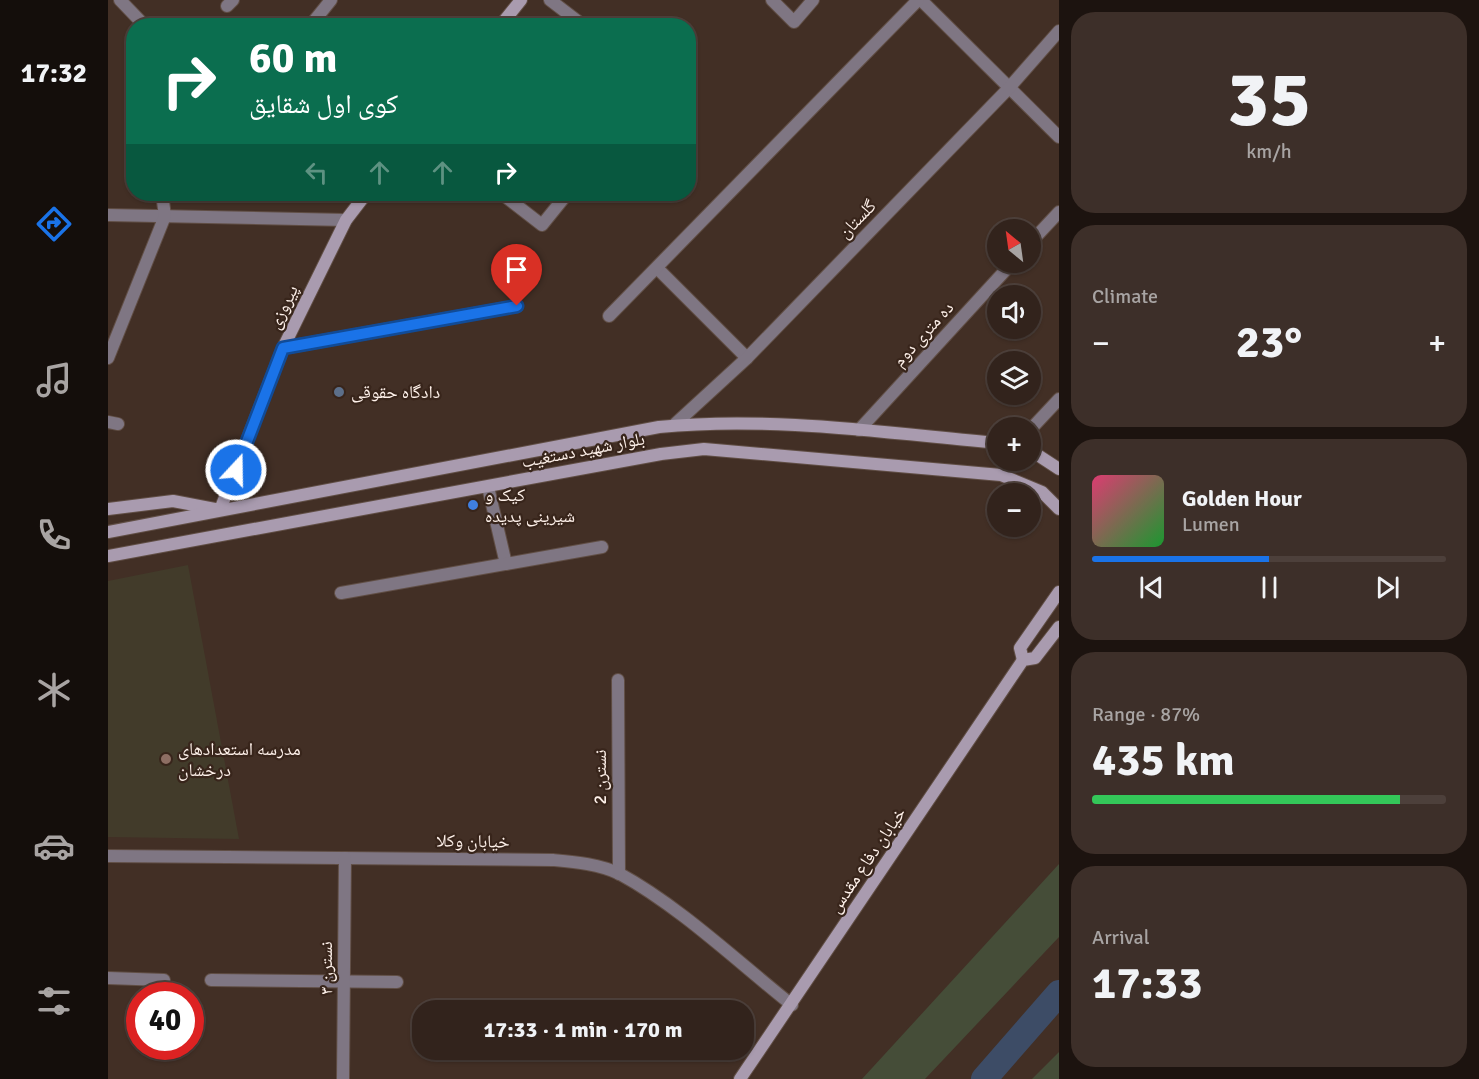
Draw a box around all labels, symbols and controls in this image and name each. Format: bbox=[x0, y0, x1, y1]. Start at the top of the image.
text: 60 m bbox=[249, 33, 338, 84]
icon: right bbox=[150, 42, 228, 120]
text: 35 bbox=[1227, 52, 1311, 148]
text: 17:32 bbox=[21, 57, 87, 90]
text: کوی اول شقایق bbox=[249, 88, 398, 121]
text: km/h bbox=[1246, 139, 1292, 164]
icon: left bbox=[300, 156, 333, 189]
icon: ahead bbox=[363, 156, 396, 189]
icon: ahead bbox=[426, 156, 459, 189]
icon: right bbox=[489, 156, 522, 189]
street label: گلستان bbox=[833, 195, 881, 243]
icon: directions bbox=[33, 203, 75, 245]
north arrow bbox=[987, 219, 1041, 273]
map controls bbox=[987, 219, 1041, 537]
pin bbox=[491, 244, 542, 306]
icon: arrive bbox=[500, 253, 533, 286]
street label: پیروزی bbox=[263, 281, 303, 333]
text: Climate bbox=[1092, 284, 1158, 309]
button: sound bbox=[987, 285, 1041, 339]
street label: ده متری دوم bbox=[888, 297, 959, 372]
text: 23° bbox=[1236, 315, 1302, 370]
text: − bbox=[1092, 323, 1110, 364]
text: + bbox=[1428, 323, 1446, 364]
button: layers bbox=[987, 351, 1041, 405]
icon: music bbox=[33, 359, 75, 401]
place label: دادگاه حقوقی bbox=[351, 381, 440, 403]
marker: دادگاه حقوقی bbox=[332, 385, 346, 399]
button: + bbox=[987, 417, 1041, 471]
street label: بلوار شهید دستغیب bbox=[520, 427, 647, 473]
position arrow bbox=[204, 438, 268, 502]
button: − bbox=[987, 483, 1041, 537]
place label: کیک و شیرینی پدیده bbox=[485, 484, 575, 527]
text: Golden Hour bbox=[1182, 485, 1302, 512]
marker: کیک و شیرینی پدیده bbox=[466, 498, 480, 512]
text: Lumen bbox=[1182, 512, 1240, 537]
icon: phone bbox=[33, 514, 75, 556]
icon: previous bbox=[1135, 571, 1168, 604]
icon: pause bbox=[1253, 571, 1286, 604]
icon: next bbox=[1371, 571, 1404, 604]
icon: climate bbox=[33, 669, 75, 711]
text: Range · 87% bbox=[1092, 702, 1200, 727]
text: 435 km bbox=[1092, 733, 1235, 788]
place label: مدرسه استعدادهای درخشان bbox=[178, 738, 301, 781]
street label: نسترن 2 bbox=[589, 750, 611, 804]
marker: مدرسه استعدادهای درخشان bbox=[159, 752, 173, 766]
street label: خیابان دفاع مقدس bbox=[824, 803, 910, 917]
icon: car bbox=[33, 825, 75, 867]
street label: خیابان وکلا bbox=[436, 829, 510, 853]
text: Arrival bbox=[1092, 925, 1150, 950]
street label: نسترن ۳ bbox=[315, 941, 337, 995]
text: 17:33 bbox=[1092, 956, 1202, 1011]
icon: filters bbox=[33, 980, 75, 1022]
speed limit sign: 40 bbox=[126, 982, 204, 1060]
text: 17:33 · 1 min · 170 m bbox=[483, 1016, 683, 1043]

